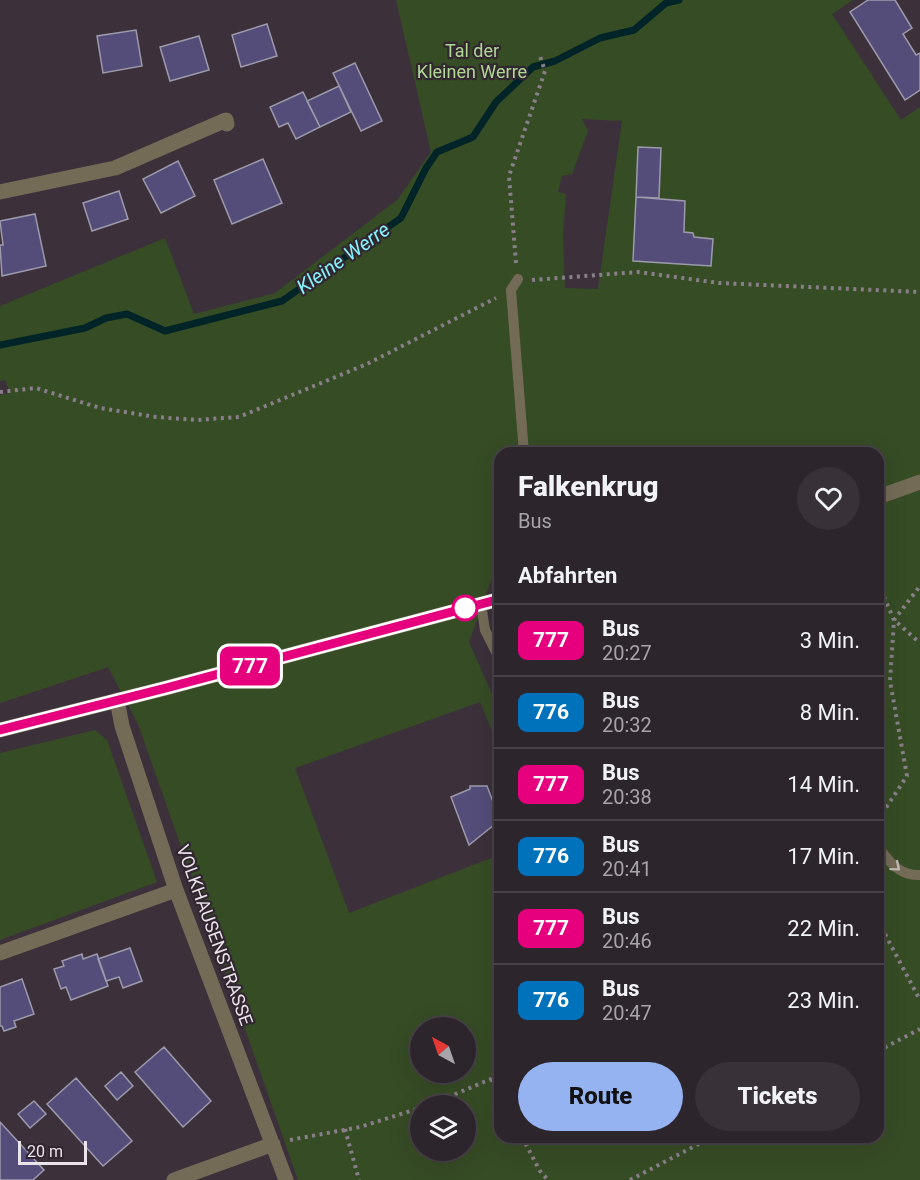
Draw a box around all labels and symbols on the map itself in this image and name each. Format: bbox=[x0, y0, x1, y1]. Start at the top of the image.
park label: Tal der Kleinen Werre bbox=[417, 40, 527, 82]
water label: Kleine Werre bbox=[292, 217, 394, 299]
unlabelled marker bbox=[452, 595, 478, 621]
line badge: 777 bbox=[216, 646, 284, 686]
street label: VOLKHAUSENSTRASSE bbox=[173, 842, 257, 1028]
one-way arrow bbox=[889, 859, 900, 870]
north arrow bbox=[410, 1017, 476, 1083]
scale bar bbox=[18, 1138, 87, 1166]

